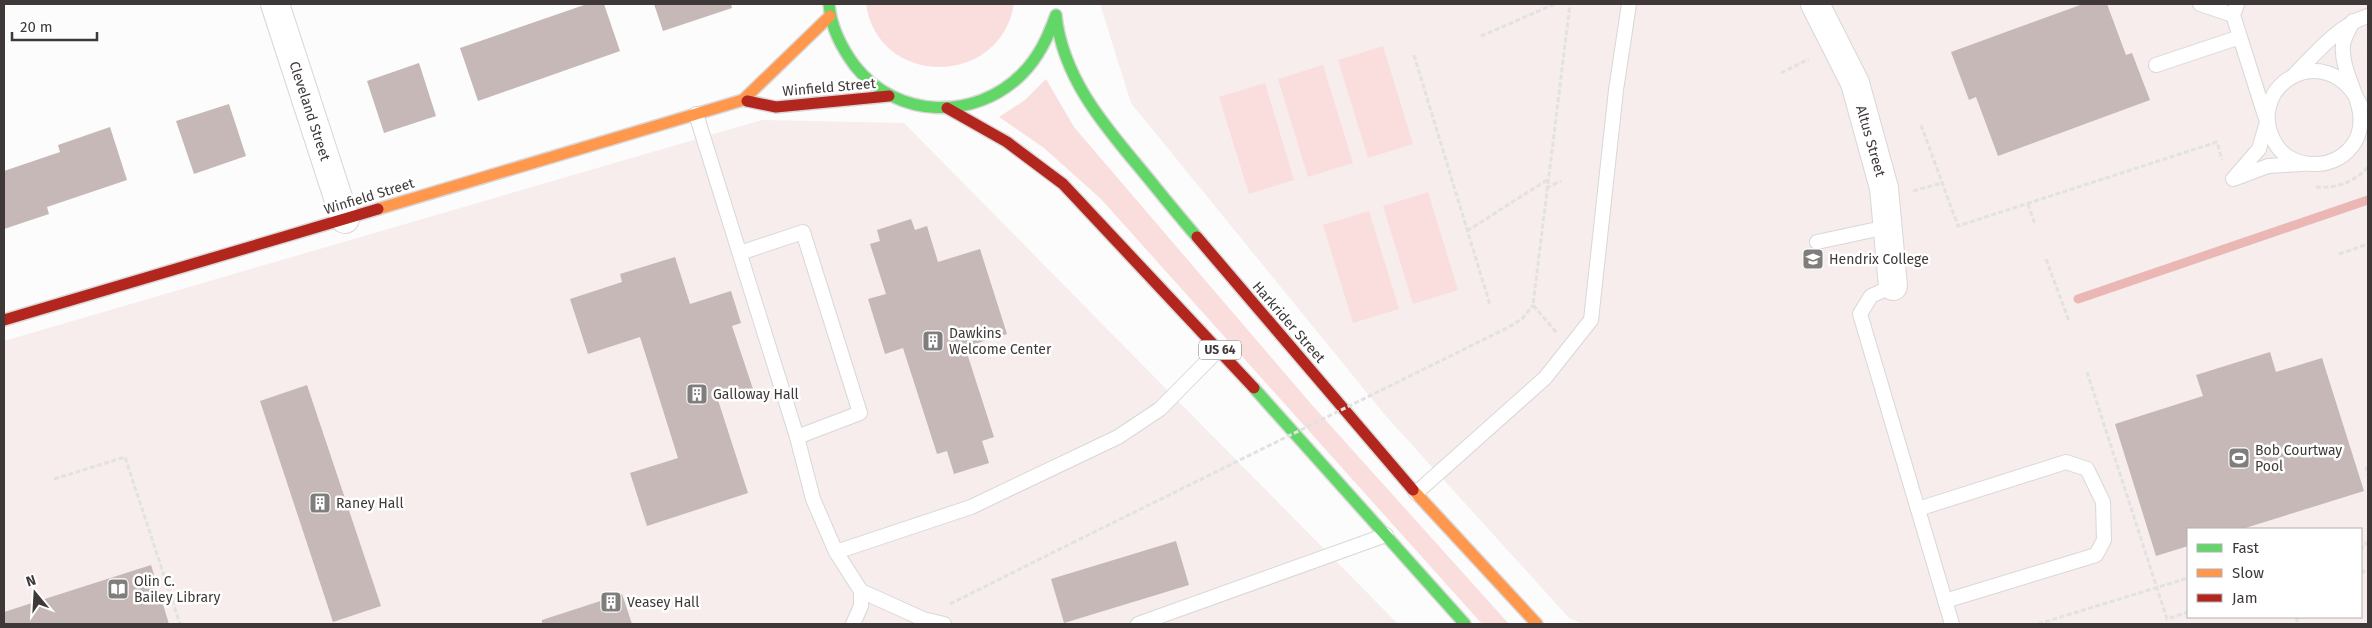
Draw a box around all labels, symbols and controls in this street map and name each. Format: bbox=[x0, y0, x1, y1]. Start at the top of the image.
scale bar bbox=[12, 10, 98, 42]
text: 20 m bbox=[20, 18, 53, 36]
street label: Cleveland Street bbox=[285, 59, 334, 164]
street label: Winfield Street bbox=[782, 75, 877, 100]
street label: Altus Street bbox=[1852, 103, 1889, 180]
street label: Winfield Street bbox=[322, 174, 417, 218]
school or university icon: Hendrix College bbox=[1801, 247, 1825, 271]
place label: Hendrix College bbox=[1829, 251, 1929, 268]
street label: Harkrider Street bbox=[1249, 278, 1329, 367]
place label: Dawkins Welcome Center bbox=[949, 325, 1052, 358]
building icon: Dawkins Welcome Center bbox=[921, 329, 945, 353]
road number: US 64 bbox=[1199, 340, 1241, 360]
building icon: Galloway Hall bbox=[685, 382, 709, 406]
place label: Galloway Hall bbox=[713, 386, 799, 403]
place label: Bob Courtway Pool bbox=[2255, 442, 2342, 475]
sports icon: Bob Courtway Pool bbox=[2227, 446, 2251, 470]
building icon: Raney Hall bbox=[308, 491, 332, 515]
place label: Raney Hall bbox=[336, 495, 404, 512]
legend bbox=[2187, 528, 2362, 618]
text: Fast bbox=[2232, 539, 2259, 557]
text: Slow bbox=[2232, 564, 2264, 582]
north arrow bbox=[10, 568, 60, 618]
text: N bbox=[24, 572, 38, 591]
place label: Olin C. Bailey Library bbox=[134, 573, 220, 606]
library icon: Olin C. Bailey Library bbox=[106, 577, 130, 601]
text: Jam bbox=[2232, 589, 2258, 607]
building icon: Veasey Hall bbox=[599, 590, 623, 614]
place label: Veasey Hall bbox=[627, 594, 699, 611]

